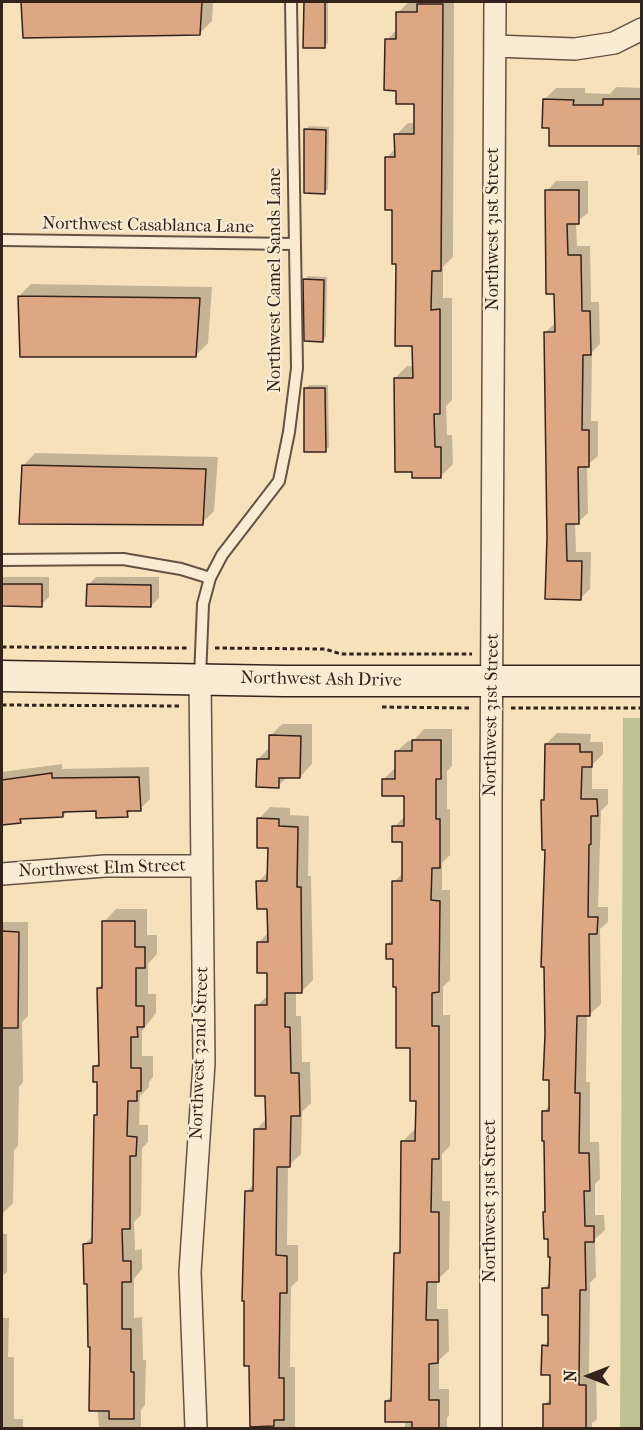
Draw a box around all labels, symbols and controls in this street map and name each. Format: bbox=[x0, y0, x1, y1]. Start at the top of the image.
street label: Northwest 31st Street bbox=[483, 147, 505, 311]
street label: Northwest Camel Sands Lane bbox=[265, 168, 287, 392]
street label: Northwest Casablanca Lane bbox=[42, 213, 254, 239]
street label: Northwest 31st Street bbox=[480, 633, 504, 797]
street label: Northwest Ash Drive bbox=[240, 668, 402, 692]
street label: Northwest Elm Street bbox=[18, 855, 186, 883]
street label: Northwest 32nd Street bbox=[186, 966, 214, 1140]
street label: Northwest 31st Street bbox=[480, 1119, 502, 1283]
north arrow bbox=[559, 1346, 619, 1406]
text: N bbox=[561, 1370, 580, 1382]

